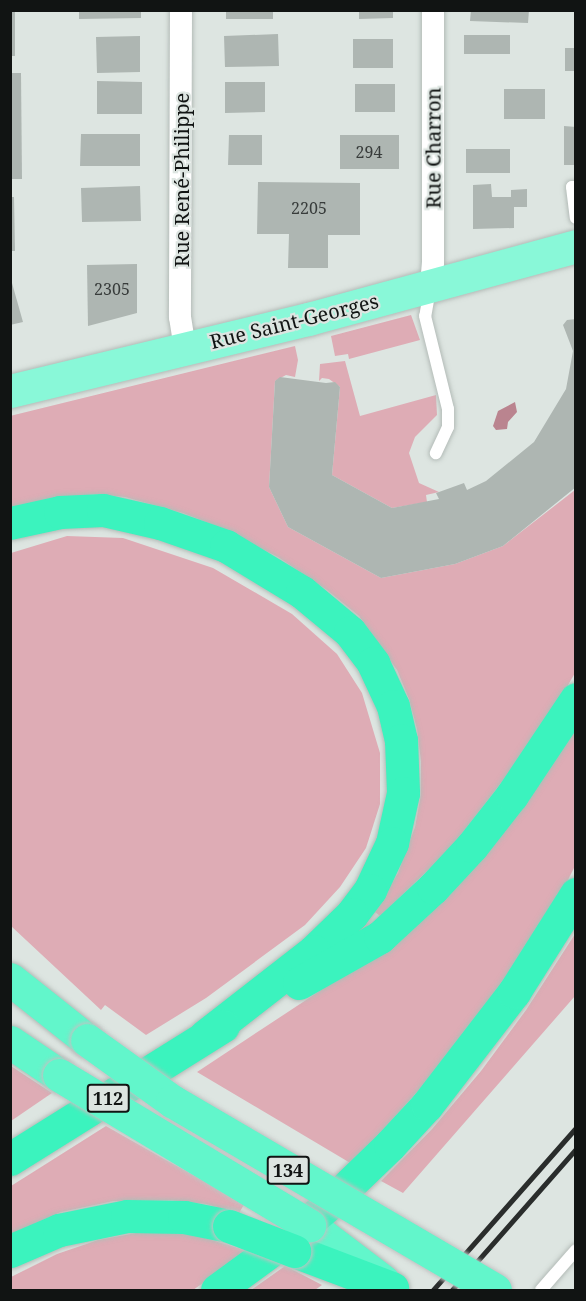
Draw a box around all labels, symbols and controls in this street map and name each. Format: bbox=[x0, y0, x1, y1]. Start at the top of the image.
street label: Rue Charron bbox=[421, 87, 445, 209]
street label: Rue René-Philippe bbox=[169, 93, 193, 267]
house number: 294 bbox=[356, 142, 382, 162]
house number: 2205 bbox=[291, 198, 327, 218]
house number: 2305 bbox=[94, 279, 130, 299]
street label: Rue Saint-Georges bbox=[207, 288, 381, 354]
road number: 112 bbox=[86, 1083, 130, 1113]
road number: 134 bbox=[266, 1155, 310, 1185]

